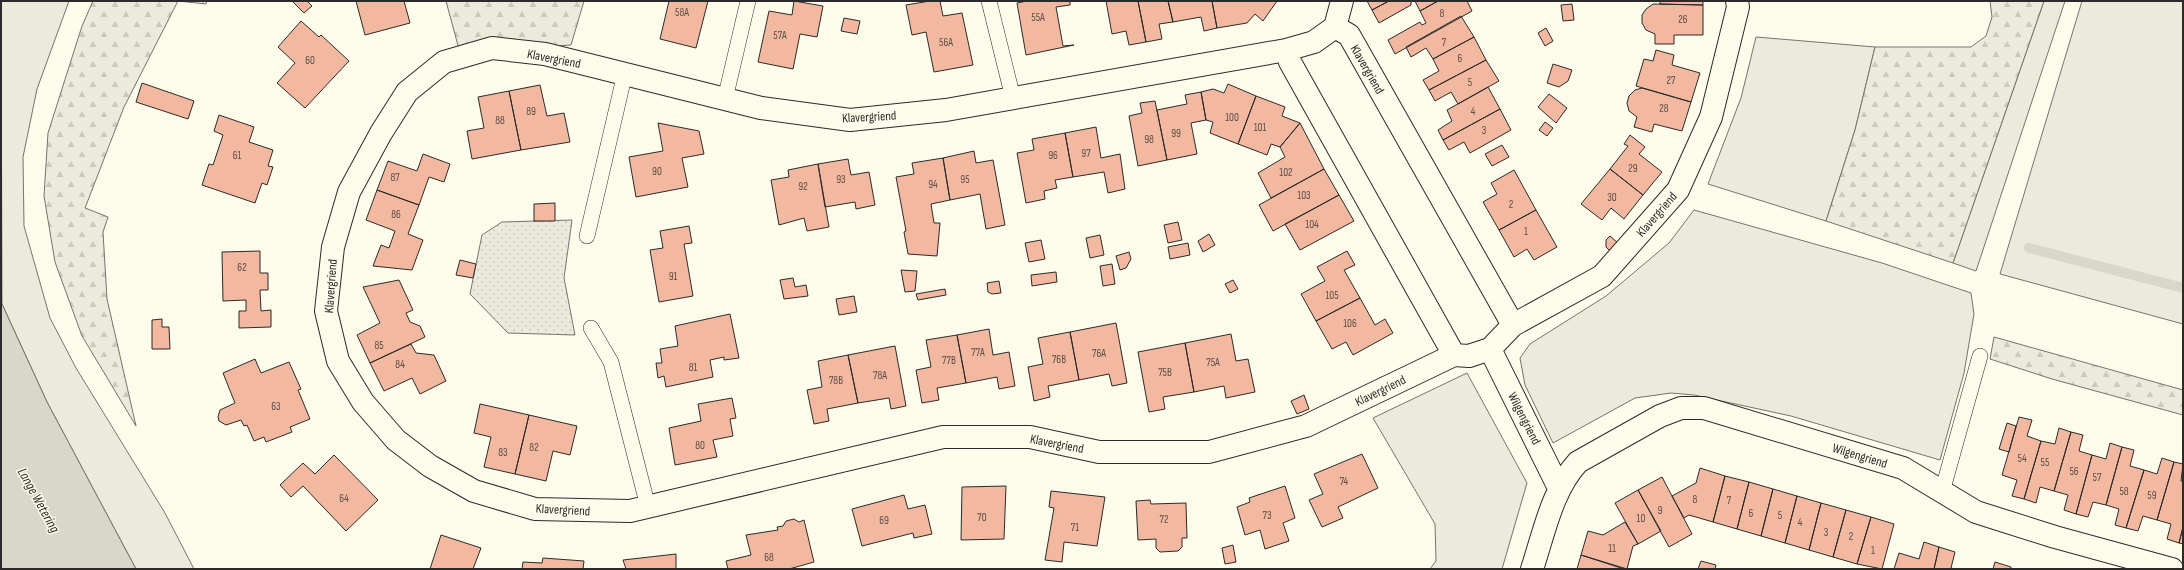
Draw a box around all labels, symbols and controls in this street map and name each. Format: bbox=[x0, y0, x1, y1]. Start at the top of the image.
house number: 58A bbox=[675, 6, 689, 19]
house number: 8 bbox=[1440, 7, 1445, 20]
house number: 55A bbox=[1031, 11, 1045, 24]
house number: 26 bbox=[1678, 13, 1688, 26]
house number: 57A bbox=[773, 29, 787, 42]
house number: 56A bbox=[939, 36, 953, 49]
house number: 7 bbox=[1442, 36, 1447, 49]
street label: Klavergriend bbox=[1347, 42, 1388, 97]
street label: Klavergriend bbox=[526, 46, 582, 72]
house number: 6 bbox=[1458, 52, 1463, 65]
house number: 60 bbox=[305, 54, 315, 67]
house number: 27 bbox=[1667, 74, 1676, 87]
house number: 5 bbox=[1468, 76, 1472, 89]
house number: 28 bbox=[1659, 102, 1669, 115]
house number: 89 bbox=[526, 105, 536, 118]
house number: 4 bbox=[1471, 105, 1476, 118]
street label: Klavergriend bbox=[842, 108, 897, 126]
house number: 100 bbox=[1225, 111, 1239, 124]
house number: 88 bbox=[495, 114, 505, 127]
house number: 101 bbox=[1254, 121, 1266, 134]
house number: 3 bbox=[1482, 124, 1487, 137]
house number: 99 bbox=[1171, 127, 1181, 140]
house number: 98 bbox=[1144, 133, 1154, 146]
house number: 97 bbox=[1081, 147, 1091, 160]
house number: 61 bbox=[233, 149, 241, 162]
house number: 96 bbox=[1048, 149, 1058, 162]
house number: 29 bbox=[1628, 162, 1638, 175]
house number: 90 bbox=[652, 165, 662, 178]
house number: 102 bbox=[1279, 166, 1293, 179]
house number: 87 bbox=[390, 171, 400, 184]
house number: 93 bbox=[836, 173, 846, 186]
house number: 95 bbox=[960, 173, 970, 186]
house number: 94 bbox=[928, 178, 938, 191]
house number: 92 bbox=[798, 180, 808, 193]
house number: 103 bbox=[1297, 189, 1311, 202]
street label: Klavergriend bbox=[1633, 189, 1681, 240]
house number: 30 bbox=[1607, 191, 1617, 204]
house number: 2 bbox=[1509, 198, 1514, 211]
house number: 86 bbox=[391, 208, 401, 221]
house number: 104 bbox=[1305, 218, 1319, 231]
house number: 1 bbox=[1524, 225, 1528, 238]
street label: Klavergriend bbox=[321, 258, 341, 314]
house number: 62 bbox=[237, 261, 247, 274]
house number: 91 bbox=[669, 270, 678, 283]
house number: 105 bbox=[1325, 289, 1339, 302]
house number: 106 bbox=[1343, 317, 1357, 330]
house number: 85 bbox=[374, 339, 384, 352]
house number: 77A bbox=[971, 346, 985, 359]
house number: 76A bbox=[1092, 347, 1106, 360]
house number: 76B bbox=[1052, 353, 1066, 366]
house number: 77B bbox=[942, 354, 956, 367]
house number: 75A bbox=[1206, 356, 1220, 369]
house number: 84 bbox=[395, 358, 405, 371]
house number: 81 bbox=[689, 361, 697, 374]
house number: 75B bbox=[1158, 366, 1172, 379]
house number: 78A bbox=[873, 369, 887, 382]
street label: Klavergriend bbox=[1353, 372, 1408, 410]
house number: 78B bbox=[829, 374, 843, 387]
street label: Wilgengriend bbox=[1504, 390, 1544, 447]
house number: 63 bbox=[271, 400, 281, 413]
street label: Klavergriend bbox=[1029, 431, 1085, 457]
house number: 80 bbox=[695, 439, 705, 452]
street label: Wilgengriend bbox=[1830, 440, 1889, 472]
house number: 82 bbox=[529, 441, 539, 454]
house number: 83 bbox=[498, 446, 508, 459]
house number: 54 bbox=[2017, 452, 2027, 465]
house number: 55 bbox=[2041, 456, 2049, 469]
water label: Lange Wetering bbox=[14, 465, 63, 536]
house number: 56 bbox=[2069, 465, 2079, 478]
house number: 57 bbox=[2093, 471, 2102, 484]
house number: 74 bbox=[1340, 475, 1349, 488]
house number: 58 bbox=[2119, 485, 2129, 498]
house number: 59 bbox=[2147, 489, 2157, 502]
house number: 64 bbox=[339, 492, 349, 505]
house number: 8 bbox=[1693, 493, 1698, 506]
house number: 7 bbox=[1727, 494, 1732, 507]
street label: Klavergriend bbox=[535, 501, 590, 519]
house number: 9 bbox=[1658, 504, 1663, 517]
house number: 6 bbox=[1749, 507, 1754, 520]
house number: 73 bbox=[1262, 509, 1272, 522]
house number: 5 bbox=[1778, 509, 1782, 522]
house number: 70 bbox=[977, 511, 987, 524]
house number: 10 bbox=[1637, 512, 1645, 525]
house number: 72 bbox=[1160, 513, 1169, 526]
house number: 69 bbox=[879, 514, 889, 527]
house number: 4 bbox=[1798, 516, 1803, 529]
house number: 71 bbox=[1071, 521, 1079, 534]
house number: 3 bbox=[1824, 526, 1829, 539]
house number: 2 bbox=[1849, 530, 1854, 543]
house number: 11 bbox=[1608, 542, 1616, 555]
house number: 1 bbox=[1871, 544, 1875, 557]
house number: 68 bbox=[764, 551, 774, 564]

